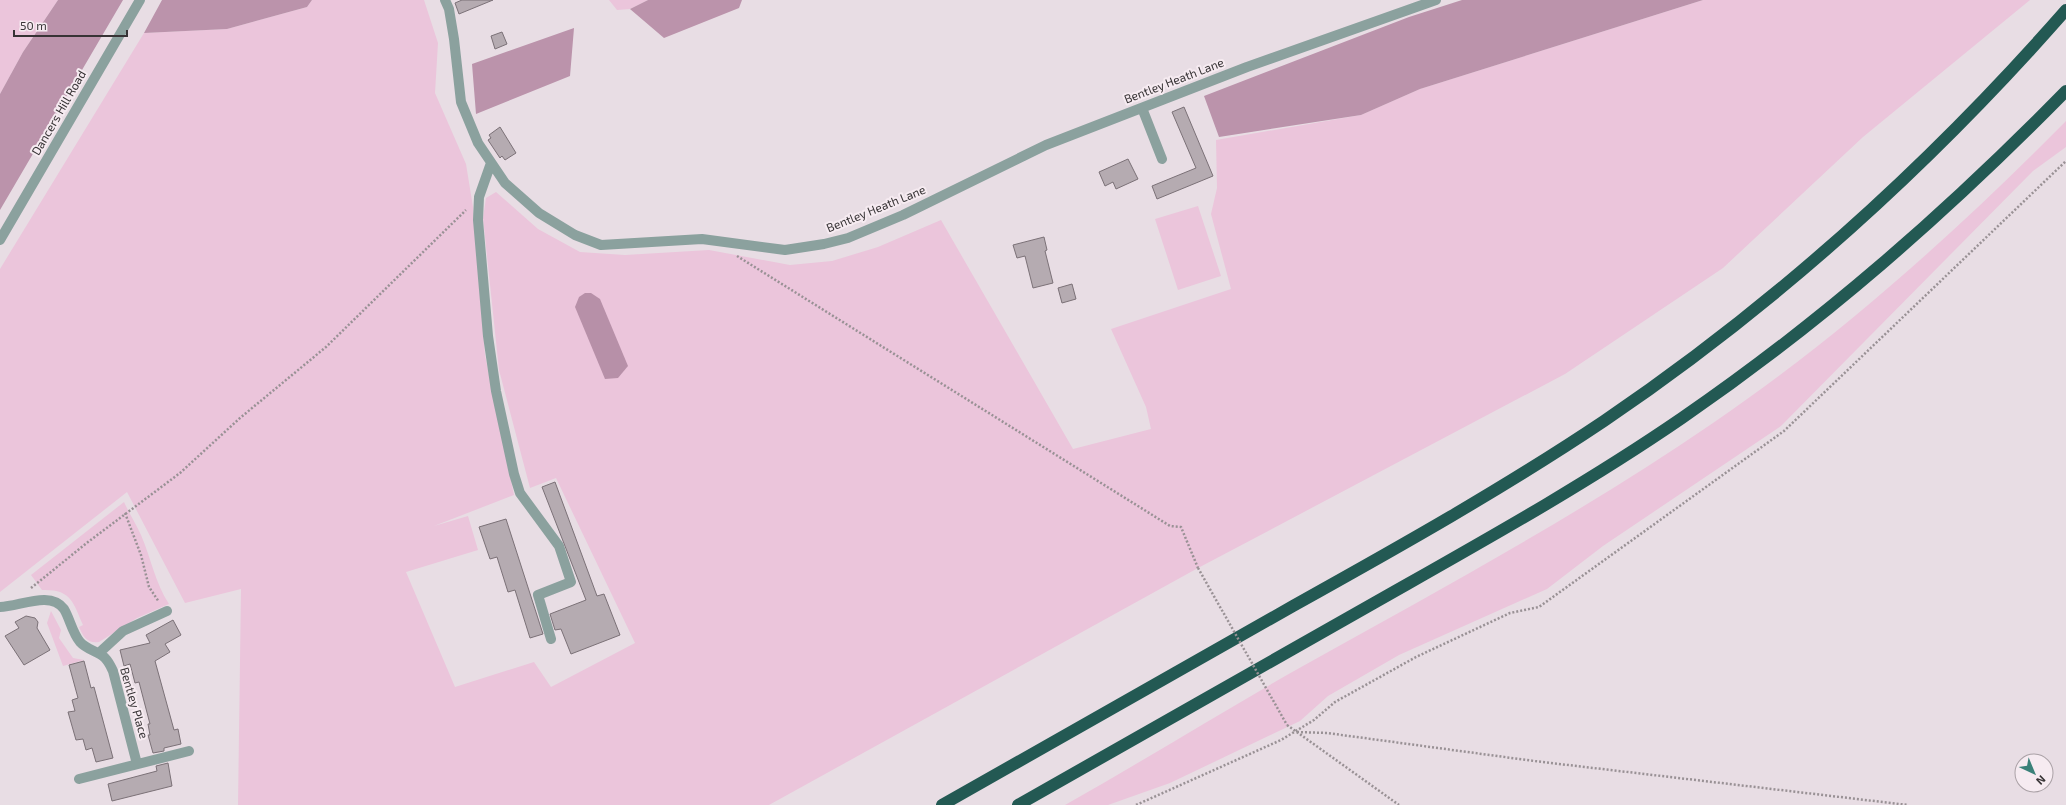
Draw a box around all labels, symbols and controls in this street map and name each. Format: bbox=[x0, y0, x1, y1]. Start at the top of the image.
scale bar bbox=[14, 12, 127, 38]
text: 50 m bbox=[20, 18, 47, 32]
street label: Bentley Heath Lane bbox=[1122, 55, 1225, 106]
street label: Dancers Hill Road bbox=[28, 68, 88, 157]
street label: Bentley Heath Lane bbox=[824, 182, 927, 234]
street label: Bentley Place bbox=[118, 665, 152, 740]
north arrow bbox=[2014, 753, 2054, 793]
text: N bbox=[2034, 773, 2049, 788]

